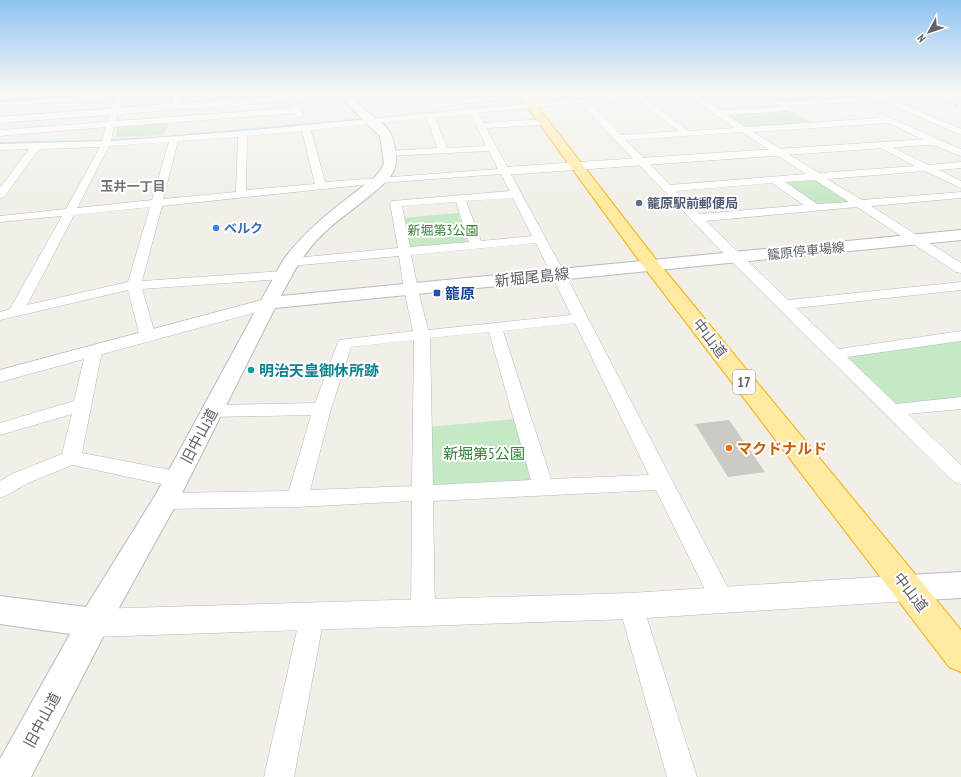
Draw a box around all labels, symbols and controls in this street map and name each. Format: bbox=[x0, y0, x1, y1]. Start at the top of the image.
north arrow bbox=[909, 12, 949, 52]
text: N bbox=[914, 32, 929, 45]
district label: 玉井一丁目 bbox=[100, 178, 166, 195]
place label: 籠原駅前郵便局 bbox=[647, 195, 738, 212]
marker: 籠原駅前郵便局 bbox=[634, 198, 644, 208]
place label: ベルク bbox=[224, 220, 263, 237]
park label: 新堀第3公園 bbox=[408, 222, 478, 239]
marker: ベルク bbox=[211, 223, 221, 233]
street label: 籠原停車場線 bbox=[766, 238, 846, 264]
street label: 新堀尾島線 bbox=[494, 264, 570, 290]
place label: 籠原 bbox=[445, 284, 475, 303]
marker: 籠原 bbox=[432, 288, 442, 298]
street label: 中山道 bbox=[689, 314, 731, 362]
place label: 明治天皇御休所跡 bbox=[259, 361, 379, 380]
marker: 明治天皇御休所跡 bbox=[246, 365, 256, 375]
road number: 17 bbox=[733, 370, 755, 394]
street label: 旧中山道 bbox=[177, 405, 221, 467]
place label: マクドナルド bbox=[737, 439, 827, 458]
marker: マクドナルド bbox=[724, 443, 734, 453]
park label: 新堀第5公園 bbox=[443, 444, 525, 463]
street label: 中山道 bbox=[890, 568, 932, 616]
street label: 旧中山道 bbox=[20, 689, 64, 751]

